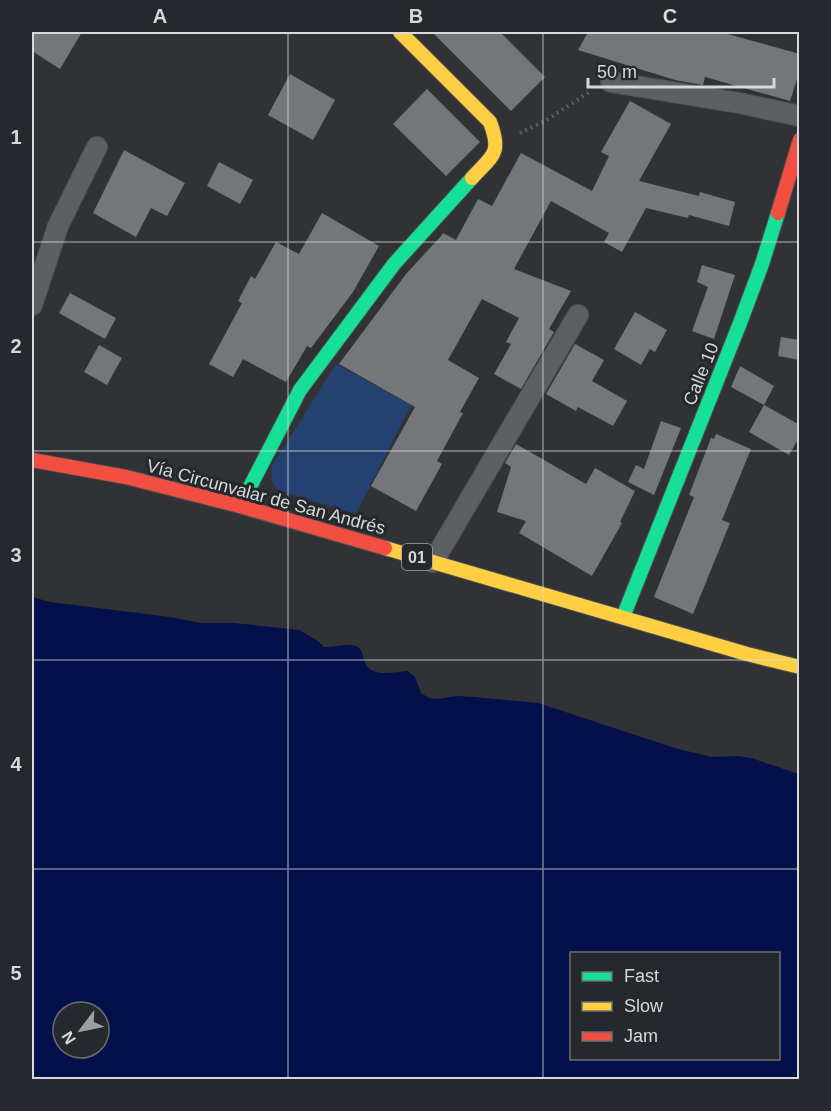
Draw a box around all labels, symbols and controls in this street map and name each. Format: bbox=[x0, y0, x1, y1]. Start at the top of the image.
text: A bbox=[153, 5, 167, 27]
text: B bbox=[409, 5, 423, 27]
text: C bbox=[663, 5, 677, 27]
scale bar bbox=[588, 51, 774, 89]
text: 50 m bbox=[597, 62, 637, 82]
text: 1 bbox=[10, 126, 22, 148]
text: 2 bbox=[10, 335, 22, 357]
street label: Calle 10 bbox=[679, 340, 723, 408]
street label: Vía Circunvalar de San Andrés bbox=[145, 455, 387, 539]
text: 3 bbox=[10, 544, 22, 566]
road number: 01 bbox=[402, 544, 432, 570]
text: 4 bbox=[10, 753, 22, 775]
legend bbox=[570, 952, 780, 1060]
text: 5 bbox=[10, 962, 22, 984]
text: Fast bbox=[624, 966, 659, 986]
text: Slow bbox=[624, 996, 664, 1016]
north arrow bbox=[51, 1000, 111, 1060]
text: Jam bbox=[624, 1026, 658, 1046]
text: N bbox=[58, 1028, 79, 1047]

